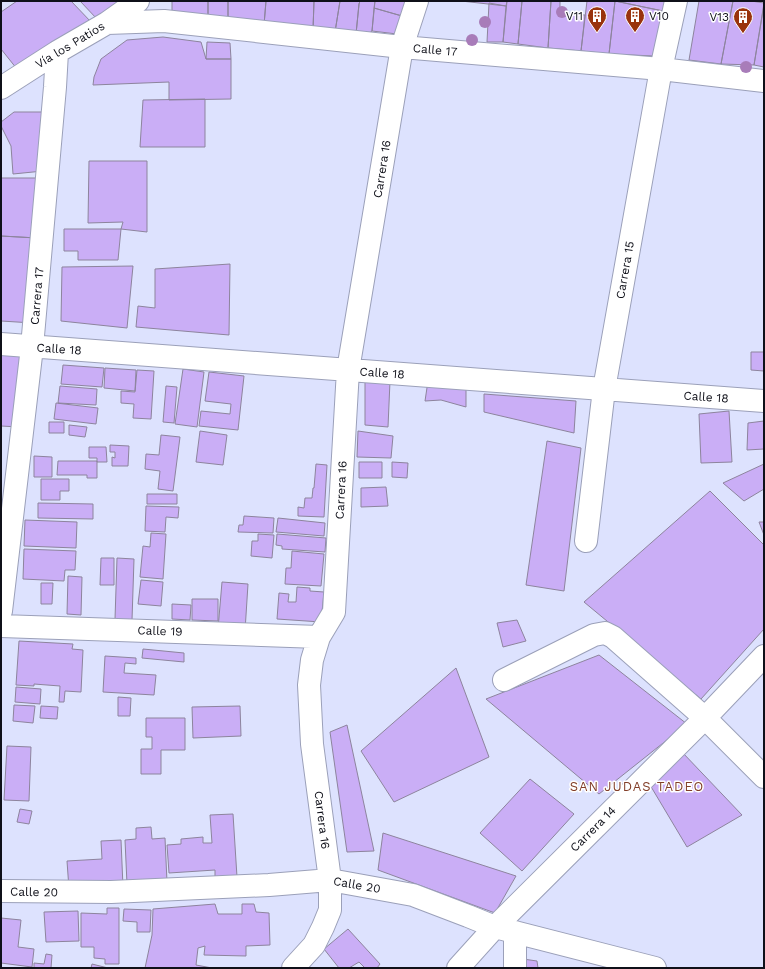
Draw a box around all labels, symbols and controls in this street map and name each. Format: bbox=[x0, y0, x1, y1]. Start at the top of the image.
building icon: V11 bbox=[586, 5, 608, 33]
building icon: V10 bbox=[624, 5, 646, 33]
building icon: V13 bbox=[732, 6, 754, 34]
place label: V11 bbox=[566, 9, 583, 23]
place label: V10 bbox=[649, 9, 669, 23]
place label: V13 bbox=[710, 10, 729, 24]
street label: Vía los Patios bbox=[33, 19, 107, 71]
street label: Calle 17 bbox=[412, 41, 458, 59]
street label: Carrera 16 bbox=[371, 139, 393, 199]
street label: Carrera 15 bbox=[613, 240, 637, 300]
street label: Carrera 17 bbox=[27, 266, 47, 326]
street label: Calle 18 bbox=[36, 340, 82, 358]
street label: Calle 18 bbox=[359, 364, 405, 382]
street label: Calle 18 bbox=[683, 388, 729, 406]
street label: Carrera 16 bbox=[332, 460, 350, 520]
street label: Calle 19 bbox=[137, 623, 183, 639]
district label: SAN JUDAS TADEO bbox=[570, 779, 704, 794]
street label: Carrera 16 bbox=[311, 790, 333, 850]
street label: Carrera 14 bbox=[567, 803, 619, 855]
street label: Calle 20 bbox=[332, 874, 382, 896]
street label: Calle 20 bbox=[10, 885, 58, 899]

